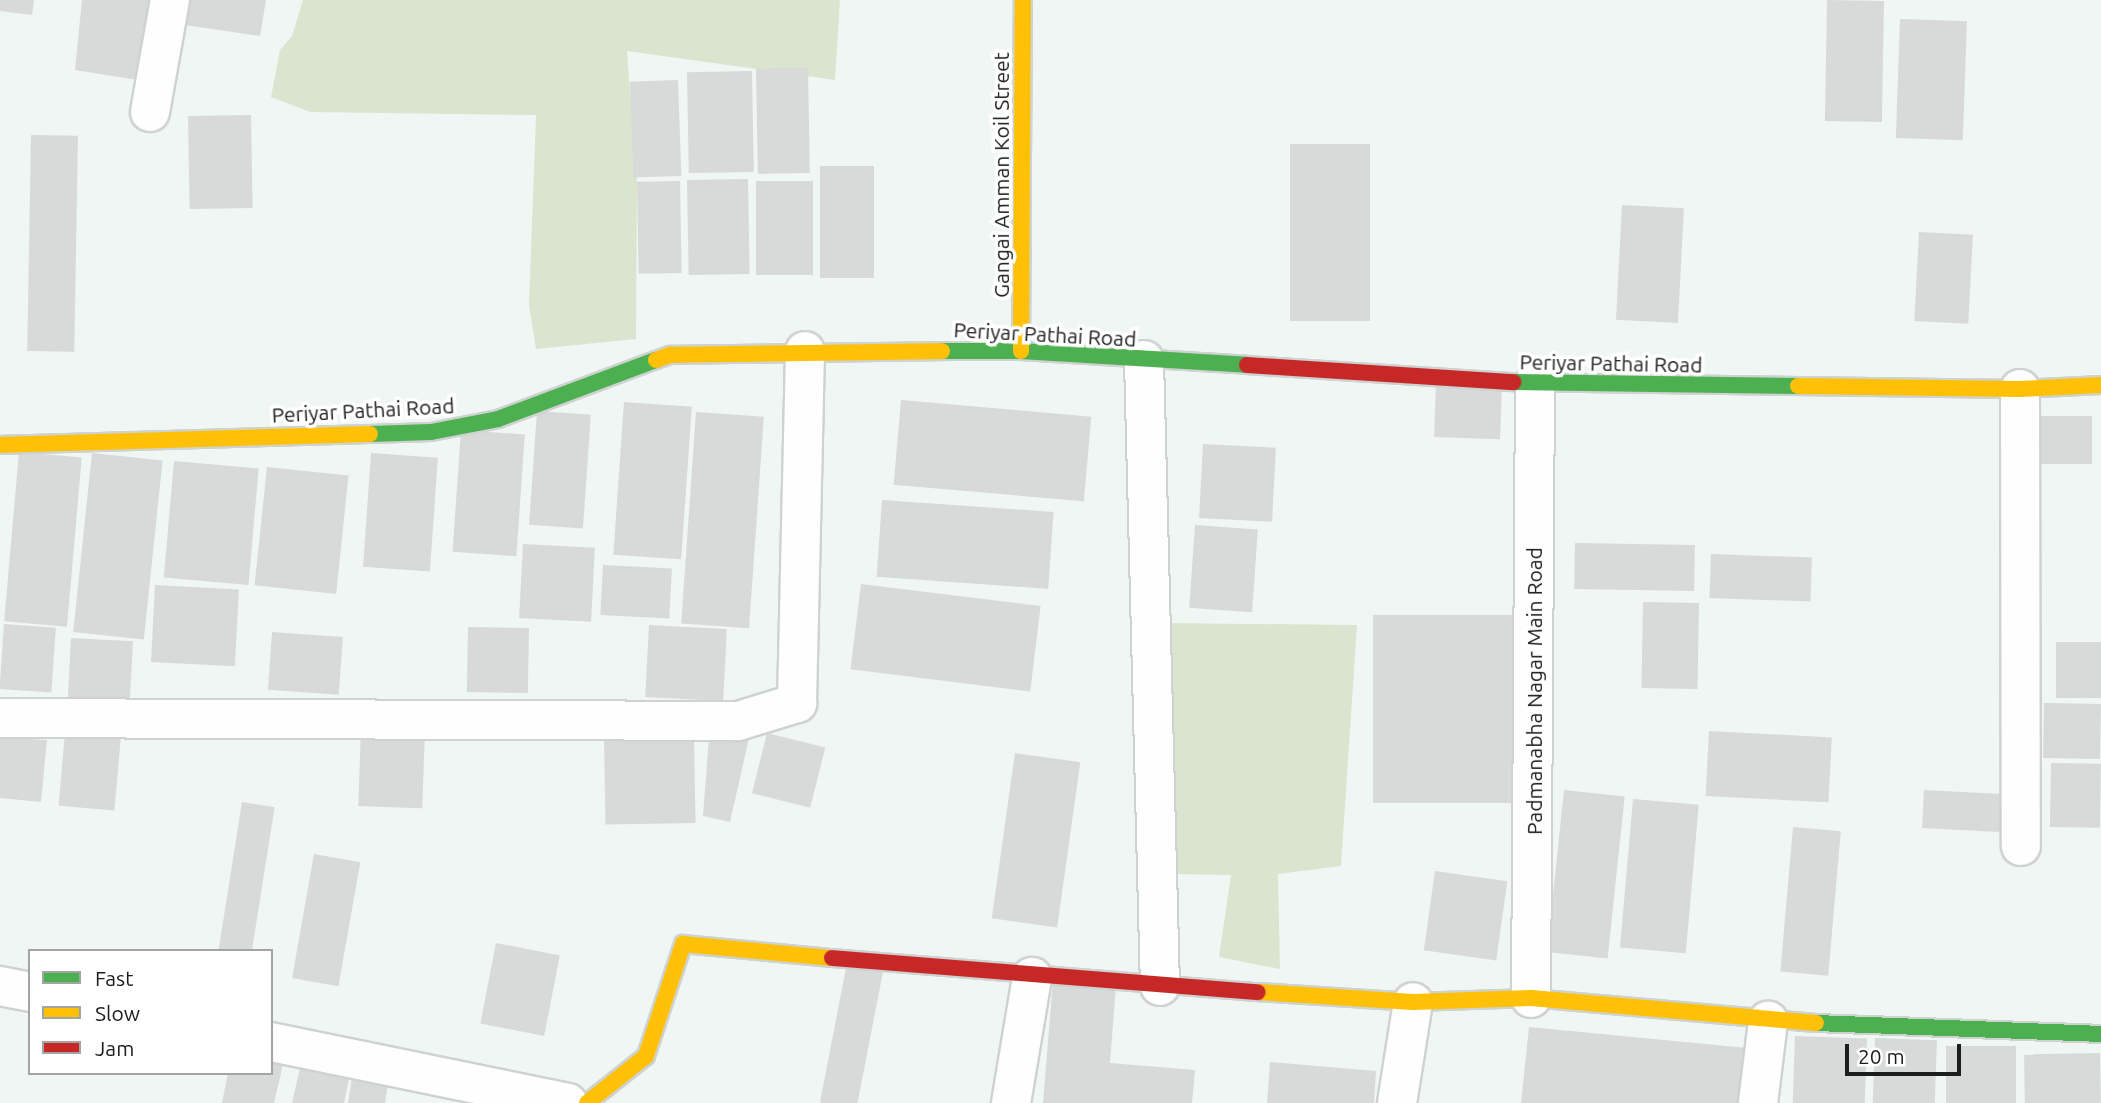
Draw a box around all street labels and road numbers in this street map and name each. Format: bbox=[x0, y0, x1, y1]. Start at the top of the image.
street label: Gangai Amman Koil Street bbox=[988, 52, 1014, 298]
street label: Periyar Pathai Road bbox=[953, 317, 1137, 351]
street label: Periyar Pathai Road bbox=[1519, 349, 1703, 377]
street label: Periyar Pathai Road bbox=[271, 393, 455, 427]
street label: Padmanabha Nagar Main Road bbox=[1521, 547, 1547, 835]

